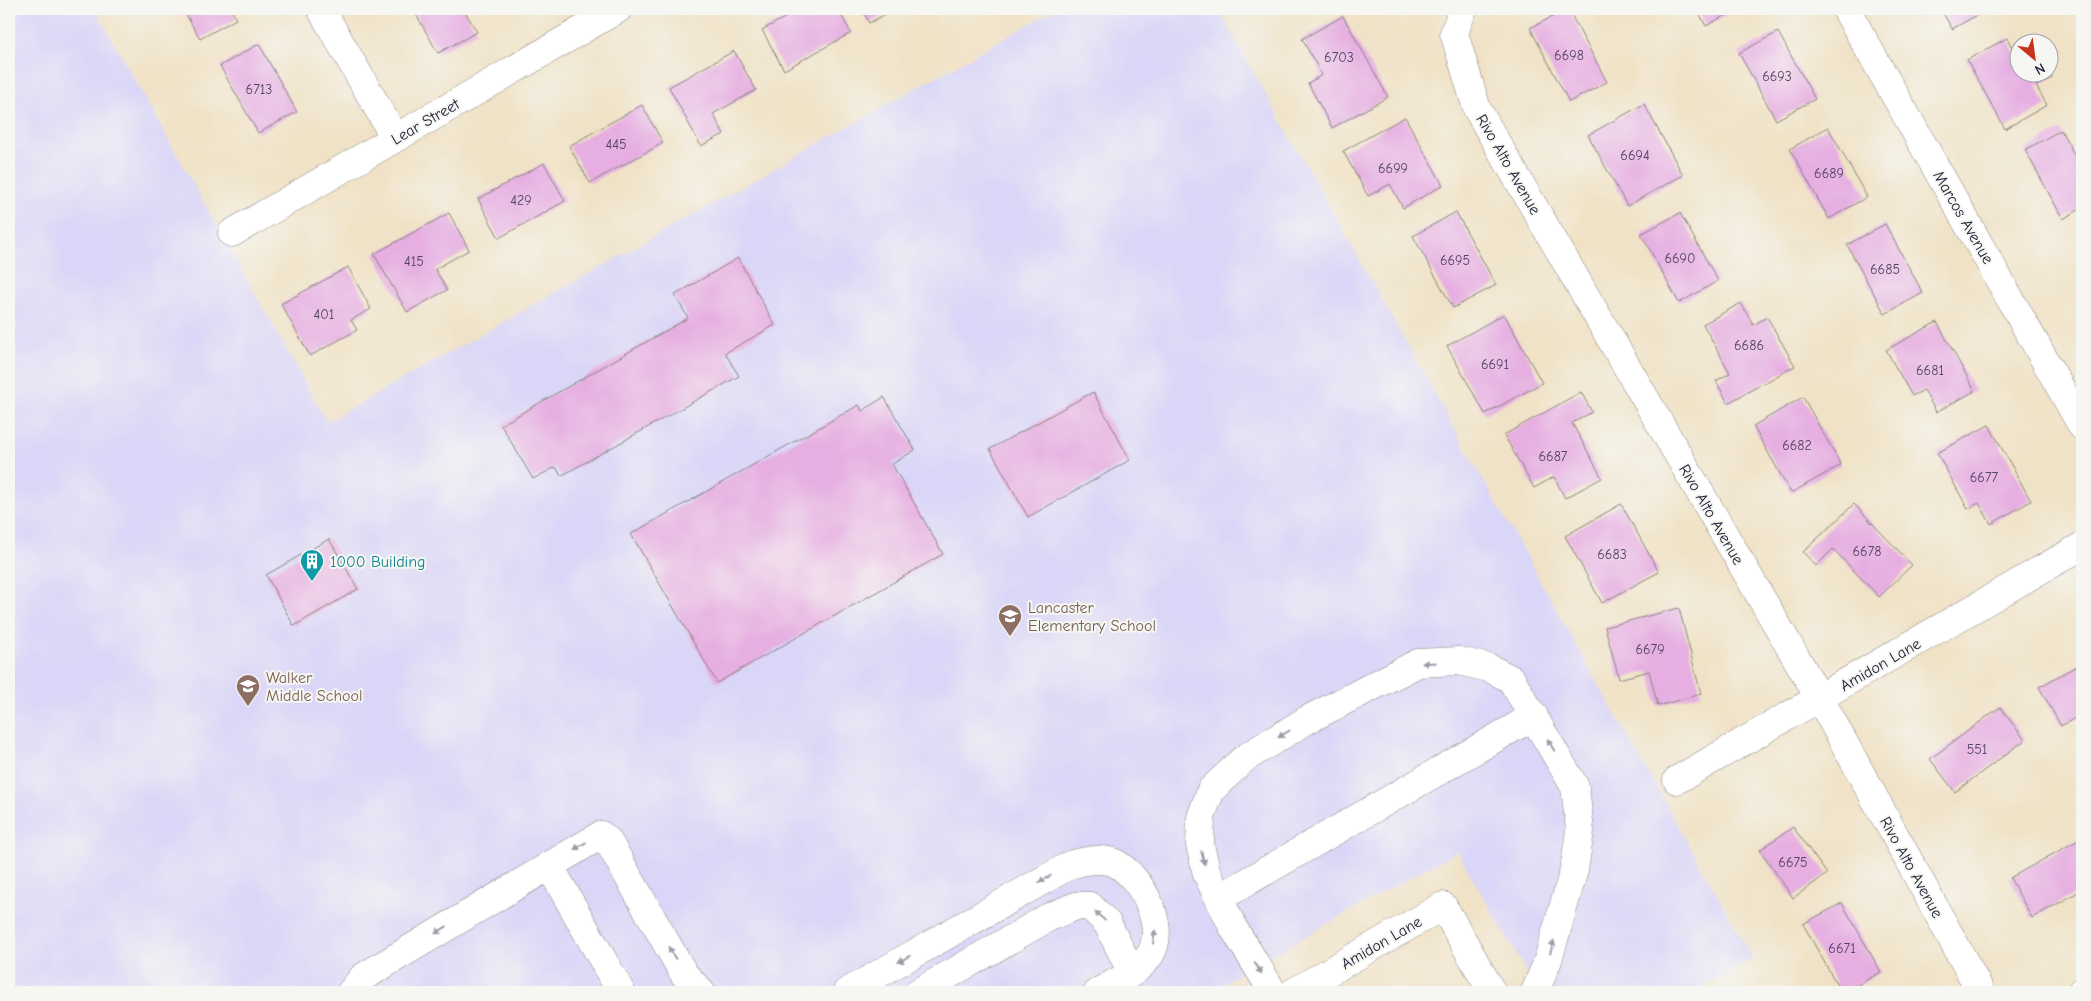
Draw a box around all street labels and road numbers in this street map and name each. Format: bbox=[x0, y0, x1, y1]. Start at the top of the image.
street label: Lear Street bbox=[388, 95, 463, 149]
street label: Rivo Alto Avenue bbox=[1472, 111, 1544, 218]
street label: Marcos Avenue bbox=[1929, 168, 1997, 267]
street label: Rivo Alto Avenue bbox=[1675, 461, 1747, 568]
street label: Amidon Lane bbox=[1837, 635, 1924, 695]
street label: Rivo Alto Avenue bbox=[1876, 814, 1946, 921]
street label: Amidon Lane bbox=[1338, 913, 1425, 973]

